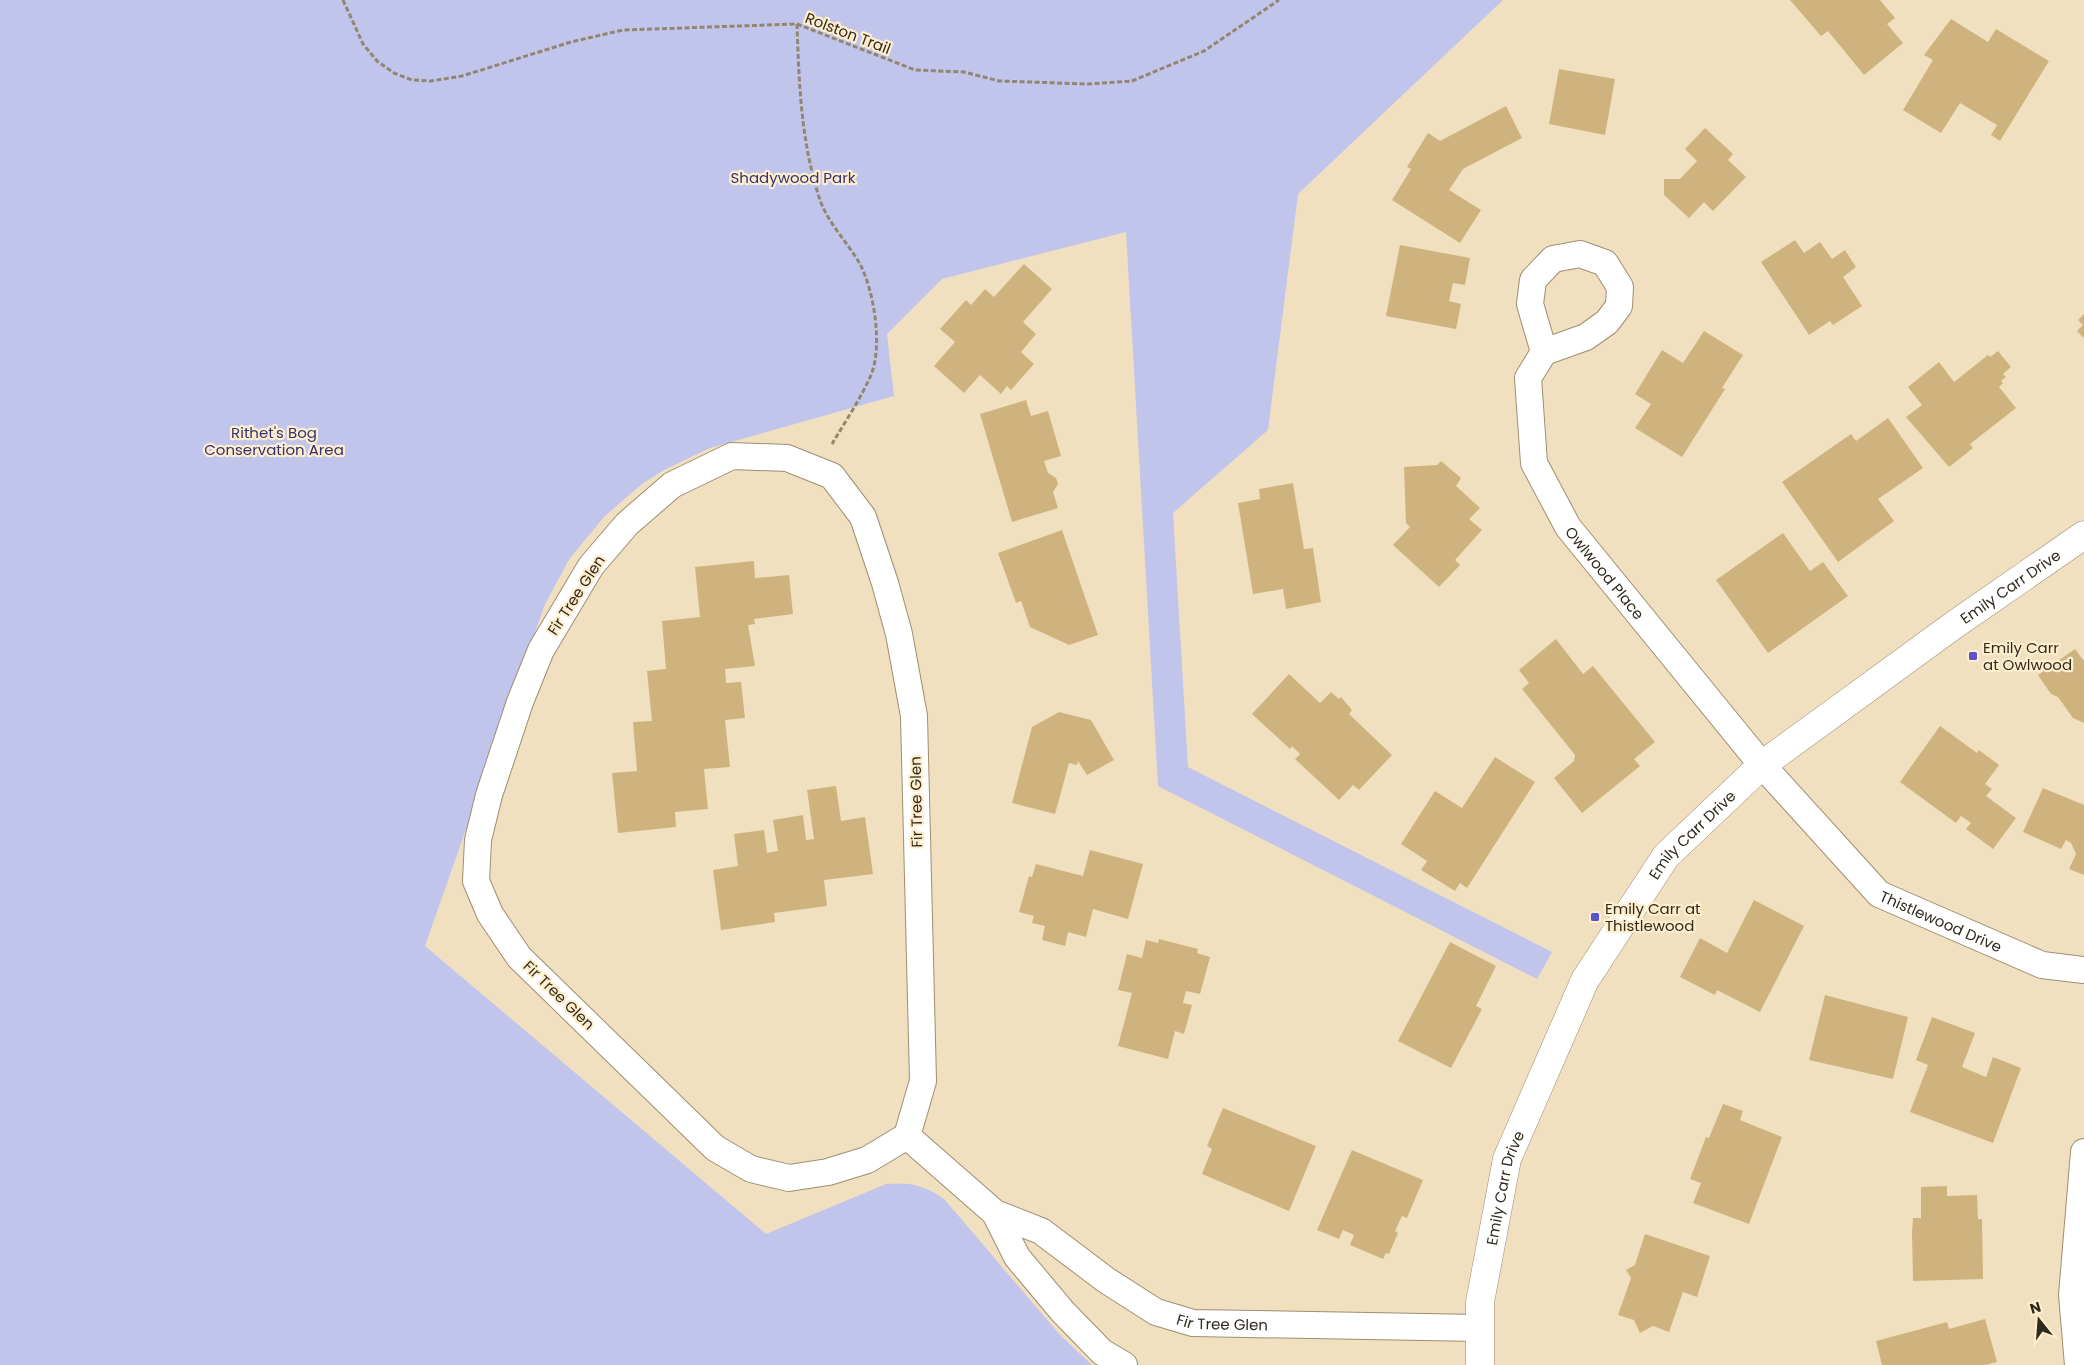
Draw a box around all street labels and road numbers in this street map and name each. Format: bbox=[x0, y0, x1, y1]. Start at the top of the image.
street label: Rolston Trail bbox=[802, 7, 894, 59]
street label: Owlwood Place bbox=[1561, 522, 1649, 624]
street label: Emily Carr Drive bbox=[1956, 544, 2064, 628]
street label: Fir Tree Glen bbox=[542, 551, 610, 639]
street label: Fir Tree Glen bbox=[905, 756, 927, 848]
street label: Emily Carr Drive bbox=[1643, 785, 1740, 883]
street label: Thistlewood Drive bbox=[1877, 885, 2005, 957]
street label: Fir Tree Glen bbox=[519, 956, 599, 1034]
street label: Emily Carr Drive bbox=[1480, 1127, 1529, 1247]
street label: Fir Tree Glen bbox=[1174, 1308, 1268, 1335]

